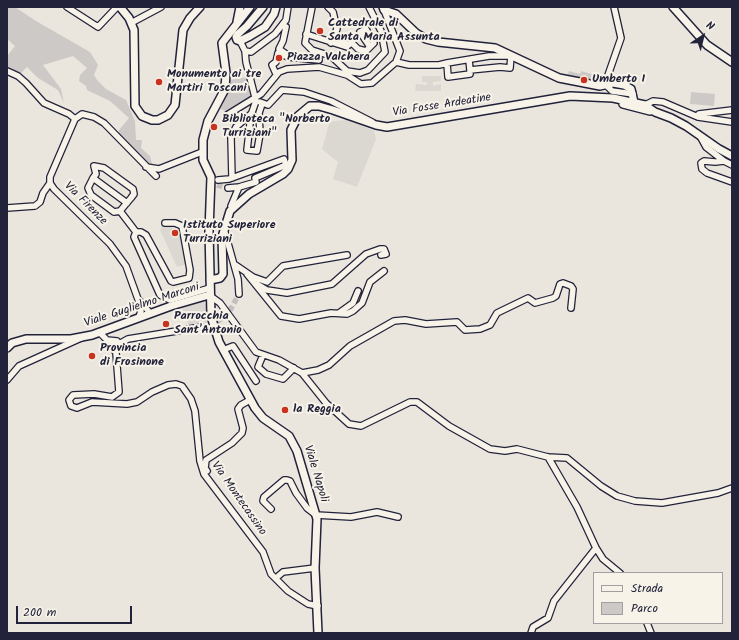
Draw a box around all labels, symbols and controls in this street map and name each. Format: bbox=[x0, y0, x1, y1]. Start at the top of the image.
north arrow bbox=[683, 16, 723, 56]
place label: Cattedrale di Santa Maria Assunta bbox=[328, 17, 440, 45]
text: N bbox=[702, 17, 718, 36]
marker: Cattedrale di Santa Maria Assunta bbox=[315, 26, 325, 36]
place label: Piazza Valchera bbox=[287, 51, 370, 65]
marker: Piazza Valchera bbox=[274, 53, 284, 63]
place label: Monumento ai tre Martiri Toscani bbox=[167, 68, 261, 96]
place label: Umberto I bbox=[592, 73, 645, 87]
marker: Umberto I bbox=[579, 75, 589, 85]
marker: Monumento ai tre Martiri Toscani bbox=[154, 77, 164, 87]
street label: Via Fosse Ardeatine bbox=[392, 91, 492, 121]
place label: Biblioteca "Norberto Turriziani" bbox=[222, 113, 330, 141]
marker: Biblioteca "Norberto Turriziani" bbox=[209, 122, 219, 132]
street label: Via Firenze bbox=[60, 179, 110, 229]
place label: Istituto Superiore Turriziani bbox=[183, 219, 275, 247]
marker: Istituto Superiore Turriziani bbox=[170, 228, 180, 238]
street label: Viale Guglielmo Marconi bbox=[83, 281, 201, 331]
place label: Parrocchia Sant'Antonio bbox=[174, 310, 242, 338]
marker: Parrocchia Sant'Antonio bbox=[161, 319, 171, 329]
place label: Provincia di Frosinone bbox=[100, 342, 164, 370]
marker: Provincia di Frosinone bbox=[87, 351, 97, 361]
place label: la Reggia bbox=[293, 403, 341, 417]
marker: la Reggia bbox=[280, 405, 290, 415]
street label: Viale Napoli bbox=[300, 444, 330, 504]
street label: Via Montecassino bbox=[207, 459, 269, 539]
legend bbox=[593, 572, 723, 624]
text: Strada bbox=[631, 579, 663, 598]
scale bar bbox=[18, 598, 134, 624]
text: Parco bbox=[631, 599, 658, 618]
text: 200 m bbox=[23, 603, 56, 622]

